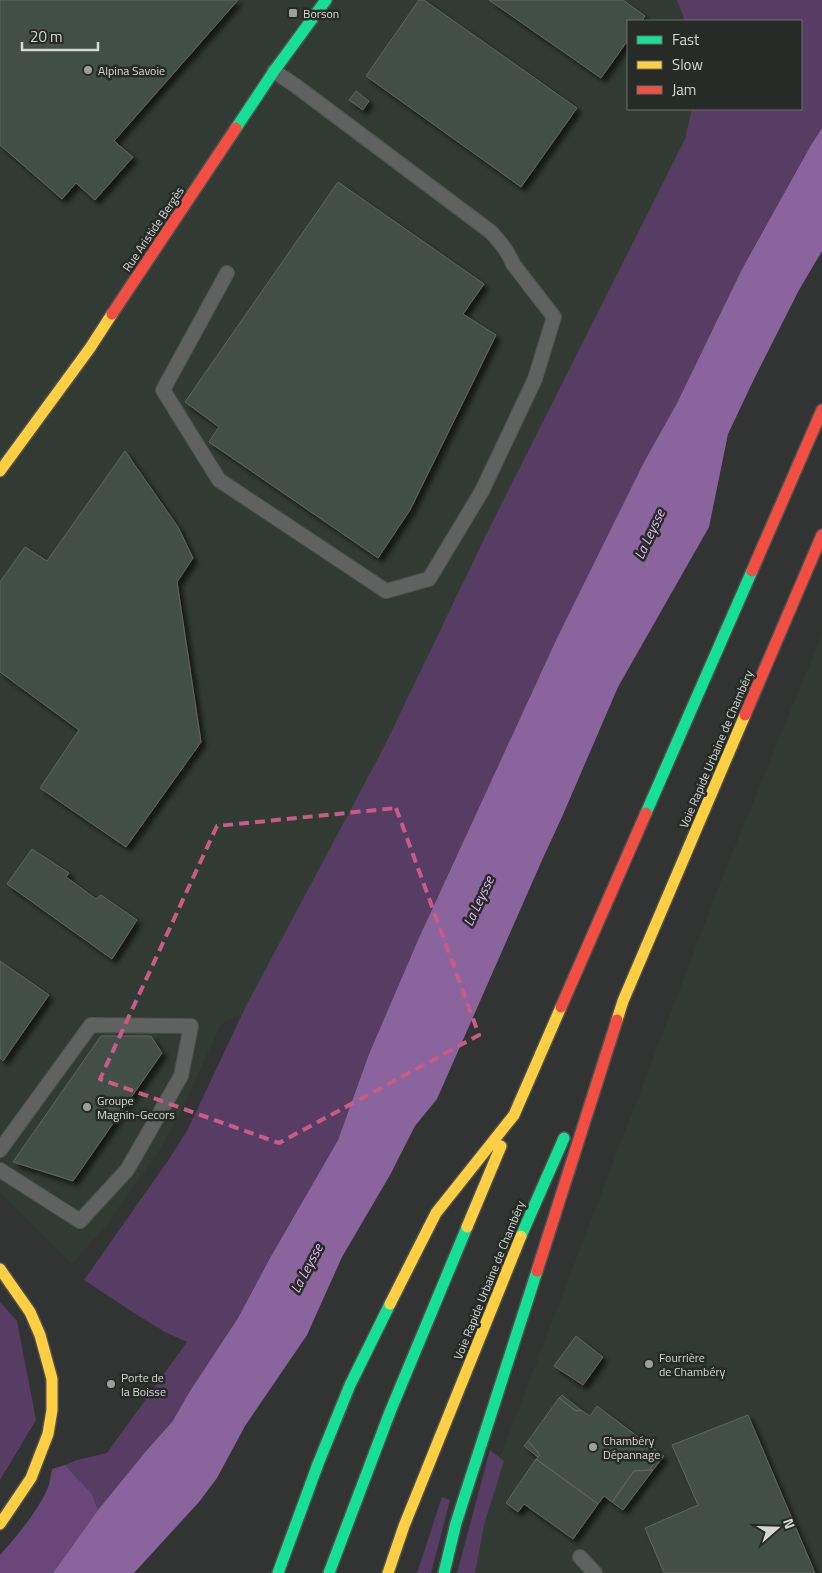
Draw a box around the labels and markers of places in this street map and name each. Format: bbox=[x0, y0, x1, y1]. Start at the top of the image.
place label: Borson bbox=[303, 4, 339, 23]
marker: Borson bbox=[287, 7, 299, 19]
place label: Alpina Savoie bbox=[98, 61, 165, 80]
marker: Alpina Savoie bbox=[82, 64, 94, 76]
place label: Groupe Magnin-Gecors bbox=[97, 1091, 175, 1124]
marker: Groupe Magnin-Gecors bbox=[81, 1101, 93, 1113]
place label: Fourrière de Chambéry bbox=[659, 1348, 726, 1381]
marker: Fourrière de Chambéry bbox=[643, 1358, 655, 1370]
place label: Porte de la Boisse bbox=[121, 1368, 166, 1401]
marker: Porte de la Boisse bbox=[105, 1378, 117, 1390]
place label: Chambéry Dépannage bbox=[603, 1431, 660, 1464]
marker: Chambéry Dépannage bbox=[587, 1441, 599, 1453]

